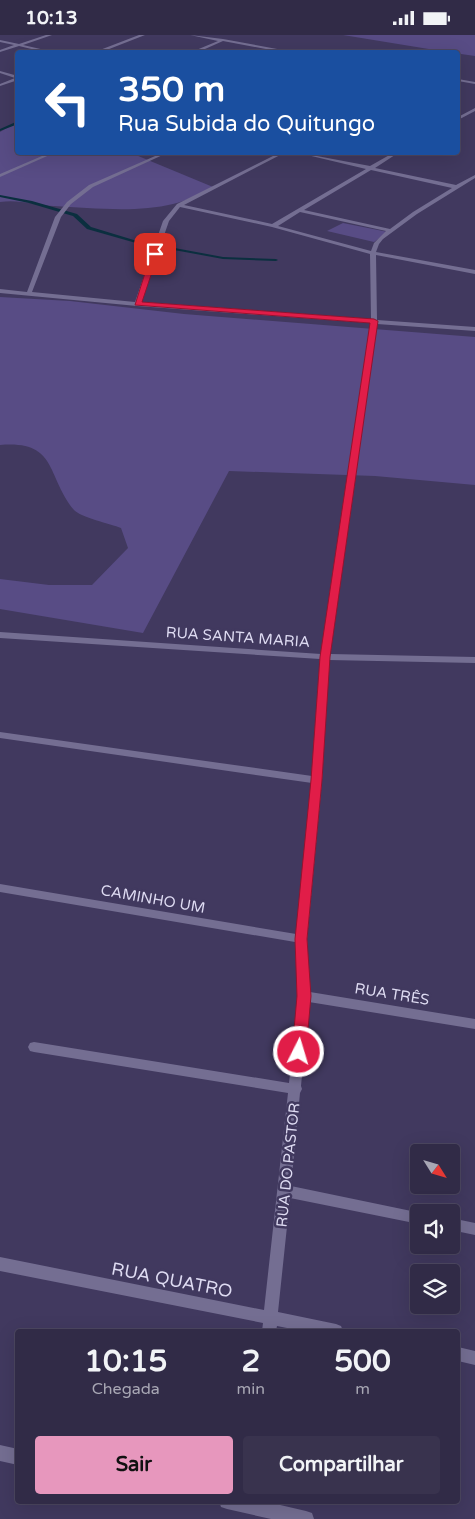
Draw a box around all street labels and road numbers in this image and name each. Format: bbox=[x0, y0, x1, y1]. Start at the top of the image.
street label: RUA SANTA MARIA bbox=[165, 623, 311, 651]
street label: CAMINHO UM bbox=[99, 881, 207, 917]
street label: RUA TRÊS bbox=[353, 979, 431, 1009]
street label: RUA DO PASTOR bbox=[273, 1102, 303, 1228]
street label: RUA QUATRO bbox=[110, 1257, 234, 1303]

